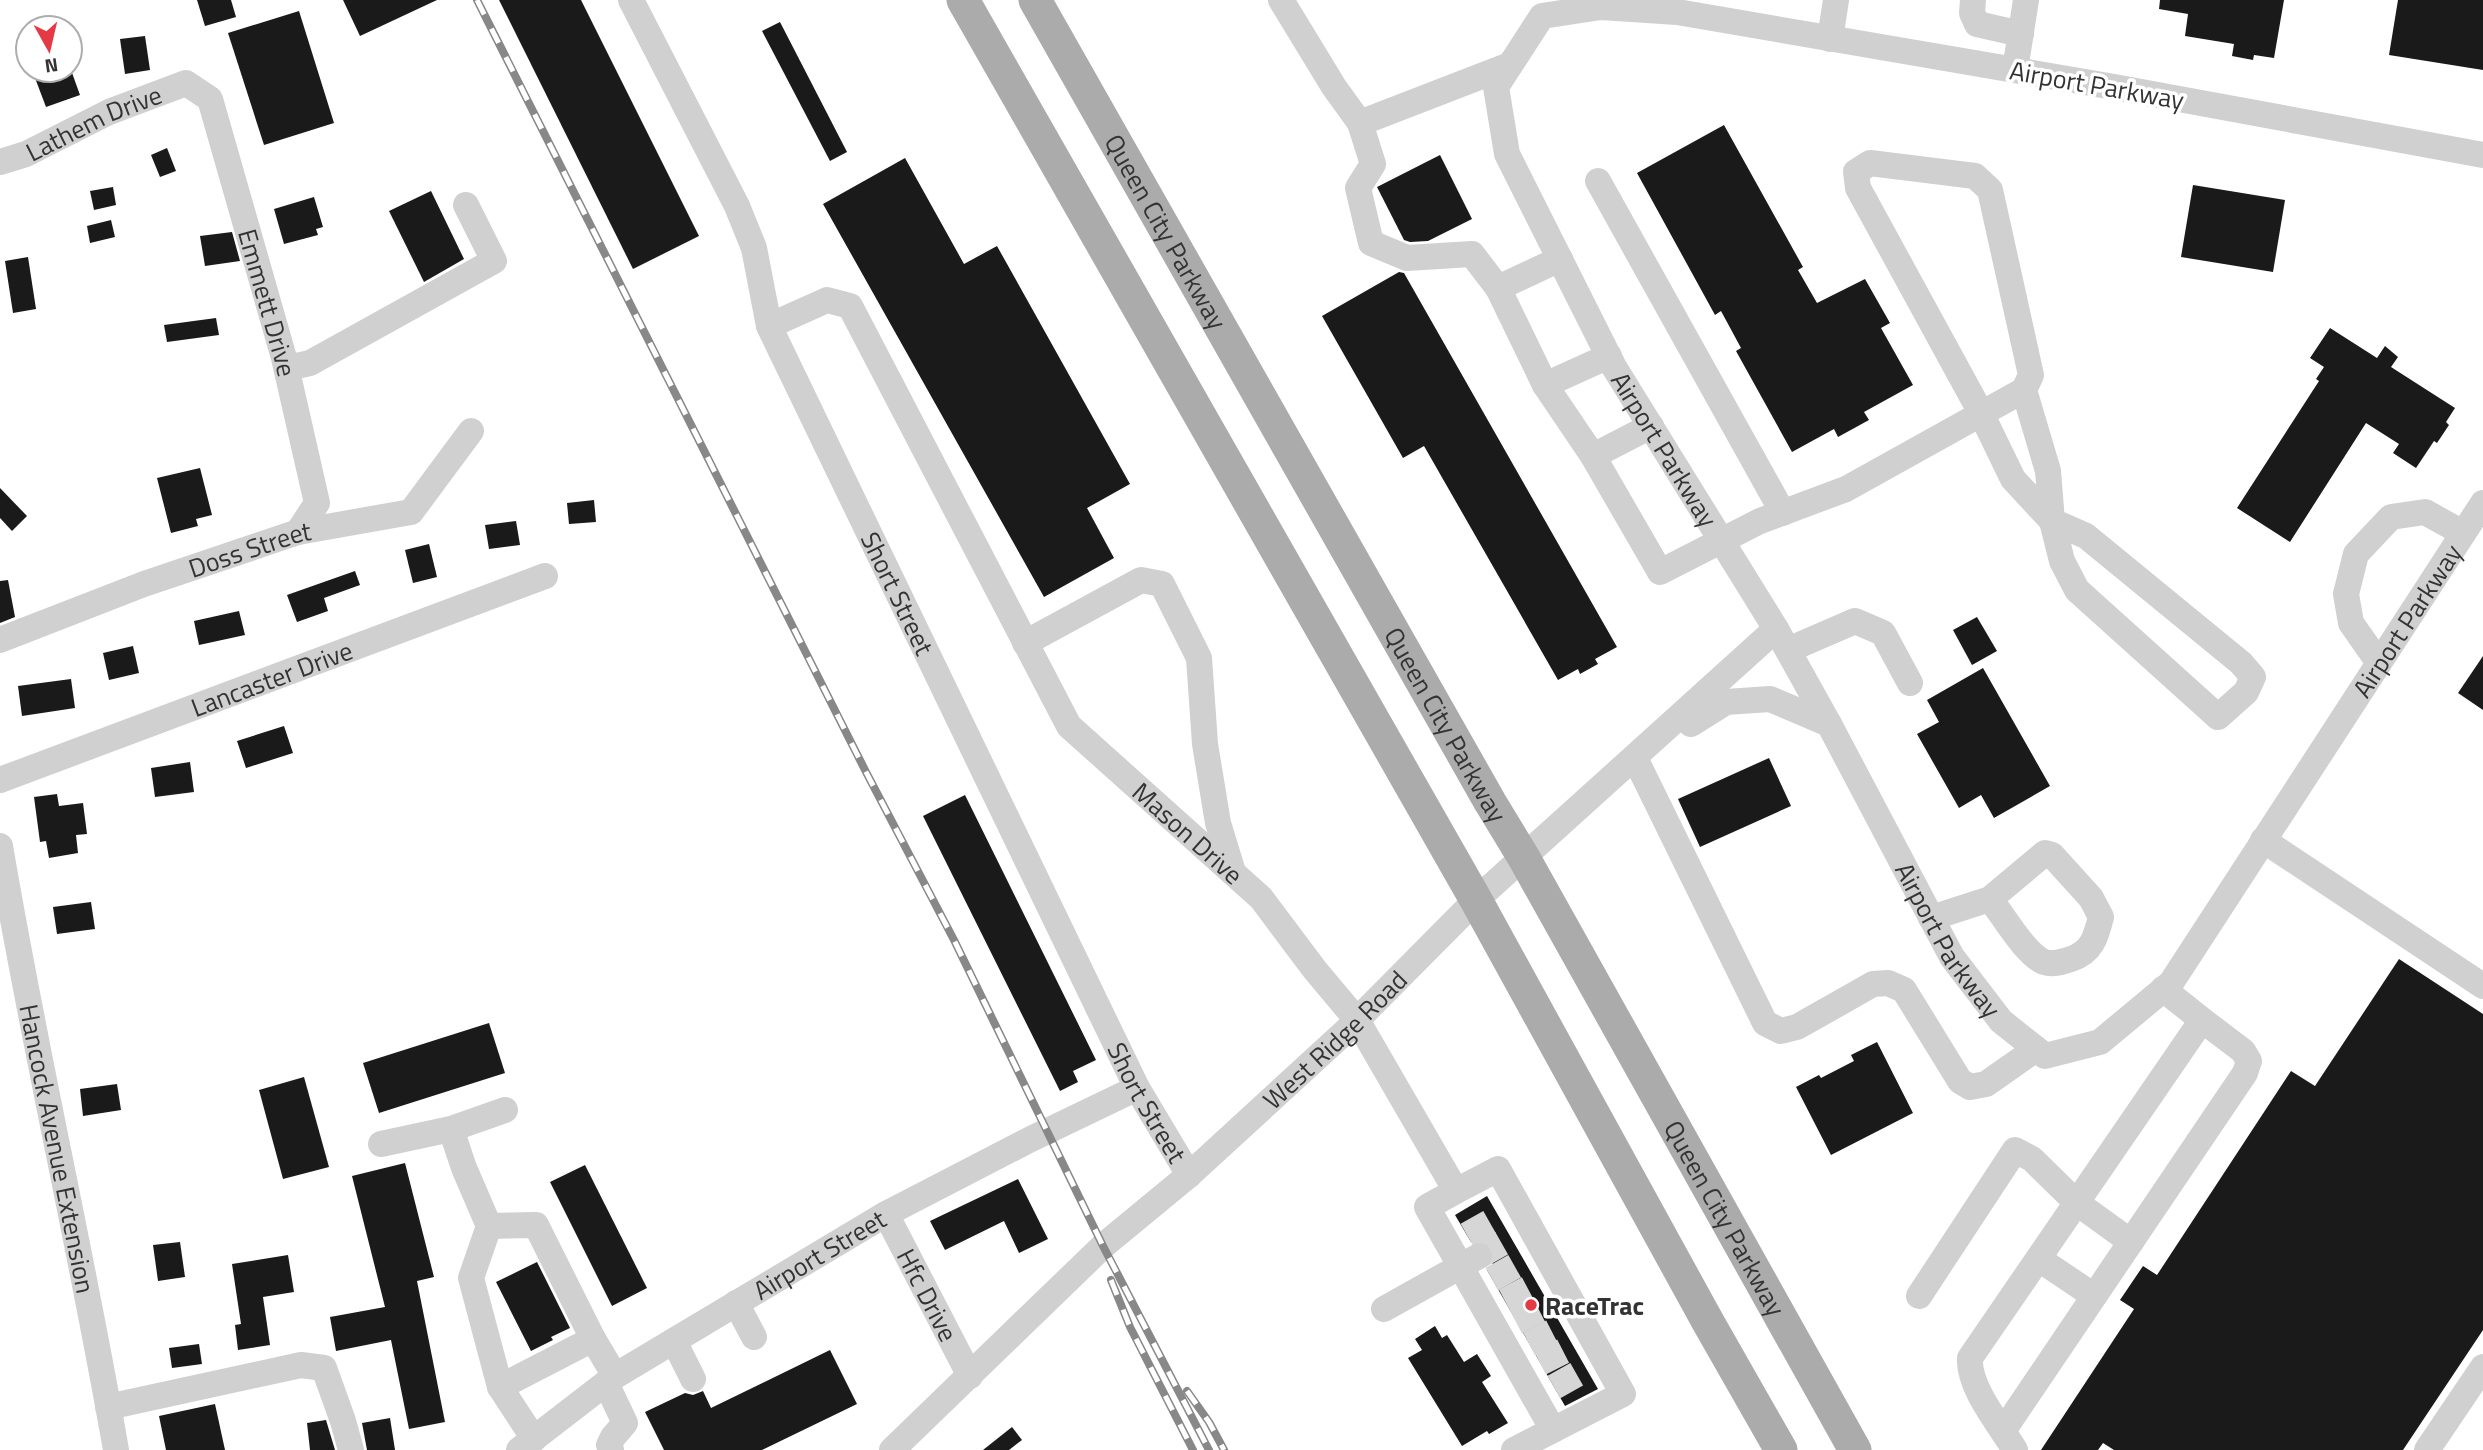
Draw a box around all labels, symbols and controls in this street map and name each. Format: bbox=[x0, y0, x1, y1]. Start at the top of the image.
north arrow bbox=[14, 14, 84, 84]
street label: Airport Parkway bbox=[2007, 50, 2187, 120]
text: N bbox=[43, 51, 60, 82]
street label: Lathem Drive bbox=[19, 74, 167, 171]
street label: Queen City Parkway bbox=[1095, 126, 1237, 336]
street label: Emmett Drive bbox=[229, 224, 307, 380]
street label: Airport Parkway bbox=[1602, 364, 1728, 535]
street label: Doss Street bbox=[183, 511, 314, 587]
street label: Short Street bbox=[852, 525, 944, 661]
street label: Airport Parkway bbox=[2342, 536, 2471, 705]
street label: Queen City Parkway bbox=[1375, 620, 1517, 830]
street label: Lancaster Drive bbox=[185, 630, 358, 726]
street label: Mason Drive bbox=[1124, 772, 1252, 893]
street label: Airport Parkway bbox=[1886, 855, 2011, 1026]
street label: West Ridge Road bbox=[1254, 961, 1416, 1118]
street label: Hancock Avenue Extension bbox=[10, 1001, 106, 1296]
street label: Short Street bbox=[1098, 1035, 1197, 1170]
street label: Queen City Parkway bbox=[1655, 1113, 1796, 1323]
street label: Airport Street bbox=[745, 1199, 893, 1309]
street label: Hfc Drive bbox=[888, 1241, 968, 1348]
place label: RaceTrac bbox=[1545, 1286, 1644, 1325]
marker: RaceTrac bbox=[1523, 1297, 1539, 1313]

